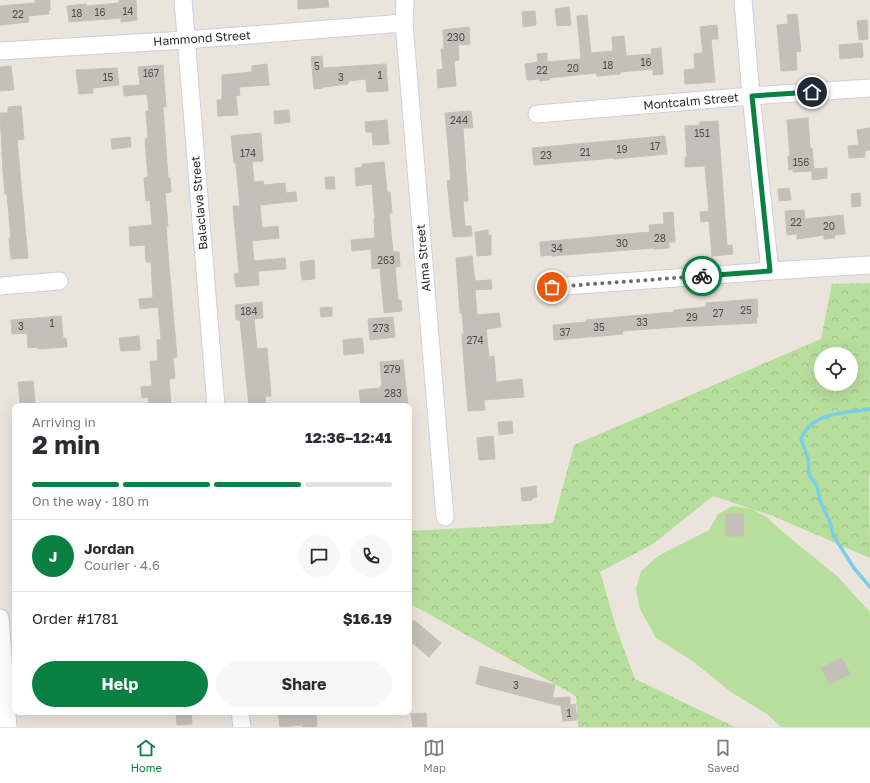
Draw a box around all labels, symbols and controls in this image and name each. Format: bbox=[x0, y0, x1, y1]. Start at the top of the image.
house number: 14 bbox=[123, 5, 133, 17]
house number: 16 bbox=[95, 6, 105, 18]
house number: 18 bbox=[72, 7, 82, 19]
house number: 22 bbox=[12, 8, 24, 20]
street label: Hammond Street bbox=[153, 27, 251, 49]
house number: 230 bbox=[447, 31, 465, 43]
house number: 16 bbox=[641, 56, 651, 68]
house number: 18 bbox=[603, 59, 613, 71]
house number: 5 bbox=[314, 60, 320, 72]
house number: 20 bbox=[567, 62, 579, 74]
house number: 22 bbox=[536, 64, 548, 76]
house number: 167 bbox=[143, 67, 159, 79]
house number: 1 bbox=[378, 69, 383, 81]
house number: 15 bbox=[103, 71, 114, 83]
house number: 3 bbox=[338, 71, 344, 83]
pin bbox=[795, 75, 829, 109]
icon: home bbox=[801, 81, 823, 103]
street label: Montcalm Street bbox=[643, 89, 740, 113]
house number: 244 bbox=[450, 114, 468, 126]
house number: 151 bbox=[694, 127, 710, 139]
house number: 17 bbox=[650, 140, 660, 152]
house number: 19 bbox=[617, 143, 627, 155]
house number: 21 bbox=[580, 146, 590, 158]
house number: 174 bbox=[240, 147, 256, 159]
house number: 23 bbox=[540, 149, 552, 161]
street label: Balaclava Street bbox=[187, 155, 211, 250]
house number: 156 bbox=[793, 156, 809, 168]
house number: 22 bbox=[790, 216, 802, 228]
house number: 20 bbox=[823, 220, 835, 232]
street label: Alma Street bbox=[413, 223, 433, 292]
house number: 28 bbox=[654, 232, 666, 244]
house number: 30 bbox=[616, 237, 628, 249]
house number: 34 bbox=[551, 242, 563, 254]
house number: 263 bbox=[377, 254, 395, 266]
courier bbox=[682, 256, 722, 296]
icon: bike bbox=[691, 265, 713, 287]
pin bbox=[535, 270, 569, 304]
icon: bag bbox=[541, 276, 563, 298]
house number: 25 bbox=[740, 304, 752, 316]
house number: 184 bbox=[240, 305, 258, 317]
house number: 27 bbox=[712, 307, 724, 319]
house number: 29 bbox=[686, 311, 698, 323]
house number: 33 bbox=[636, 316, 648, 328]
house number: 1 bbox=[50, 317, 55, 329]
house number: 3 bbox=[18, 320, 24, 332]
house number: 35 bbox=[593, 321, 605, 333]
house number: 273 bbox=[373, 322, 390, 334]
house number: 37 bbox=[559, 326, 571, 338]
house number: 274 bbox=[466, 334, 484, 346]
map controls bbox=[814, 347, 858, 391]
button: locate bbox=[814, 347, 858, 391]
house number: 279 bbox=[383, 363, 401, 375]
house number: 283 bbox=[384, 387, 402, 399]
text: Arriving in bbox=[32, 414, 96, 430]
text: 12:36–12:41 bbox=[305, 428, 392, 446]
text: 2 min bbox=[32, 429, 100, 460]
text: On the way · 180 m bbox=[32, 493, 149, 509]
button: chat bbox=[298, 535, 340, 577]
button: phone bbox=[350, 535, 392, 577]
text: Jordan bbox=[84, 539, 134, 557]
text: J bbox=[49, 547, 57, 565]
text: Courier · 4.6 bbox=[84, 557, 160, 573]
text: Order #1781 bbox=[32, 609, 118, 627]
text: $16.19 bbox=[343, 609, 392, 627]
button: Help bbox=[32, 661, 208, 707]
button: Share bbox=[216, 661, 392, 707]
house number: 3 bbox=[513, 679, 519, 691]
house number: 1 bbox=[567, 707, 572, 719]
tab: Home bbox=[131, 737, 162, 774]
tab: Map bbox=[423, 737, 446, 774]
tab: Saved bbox=[707, 737, 739, 774]

